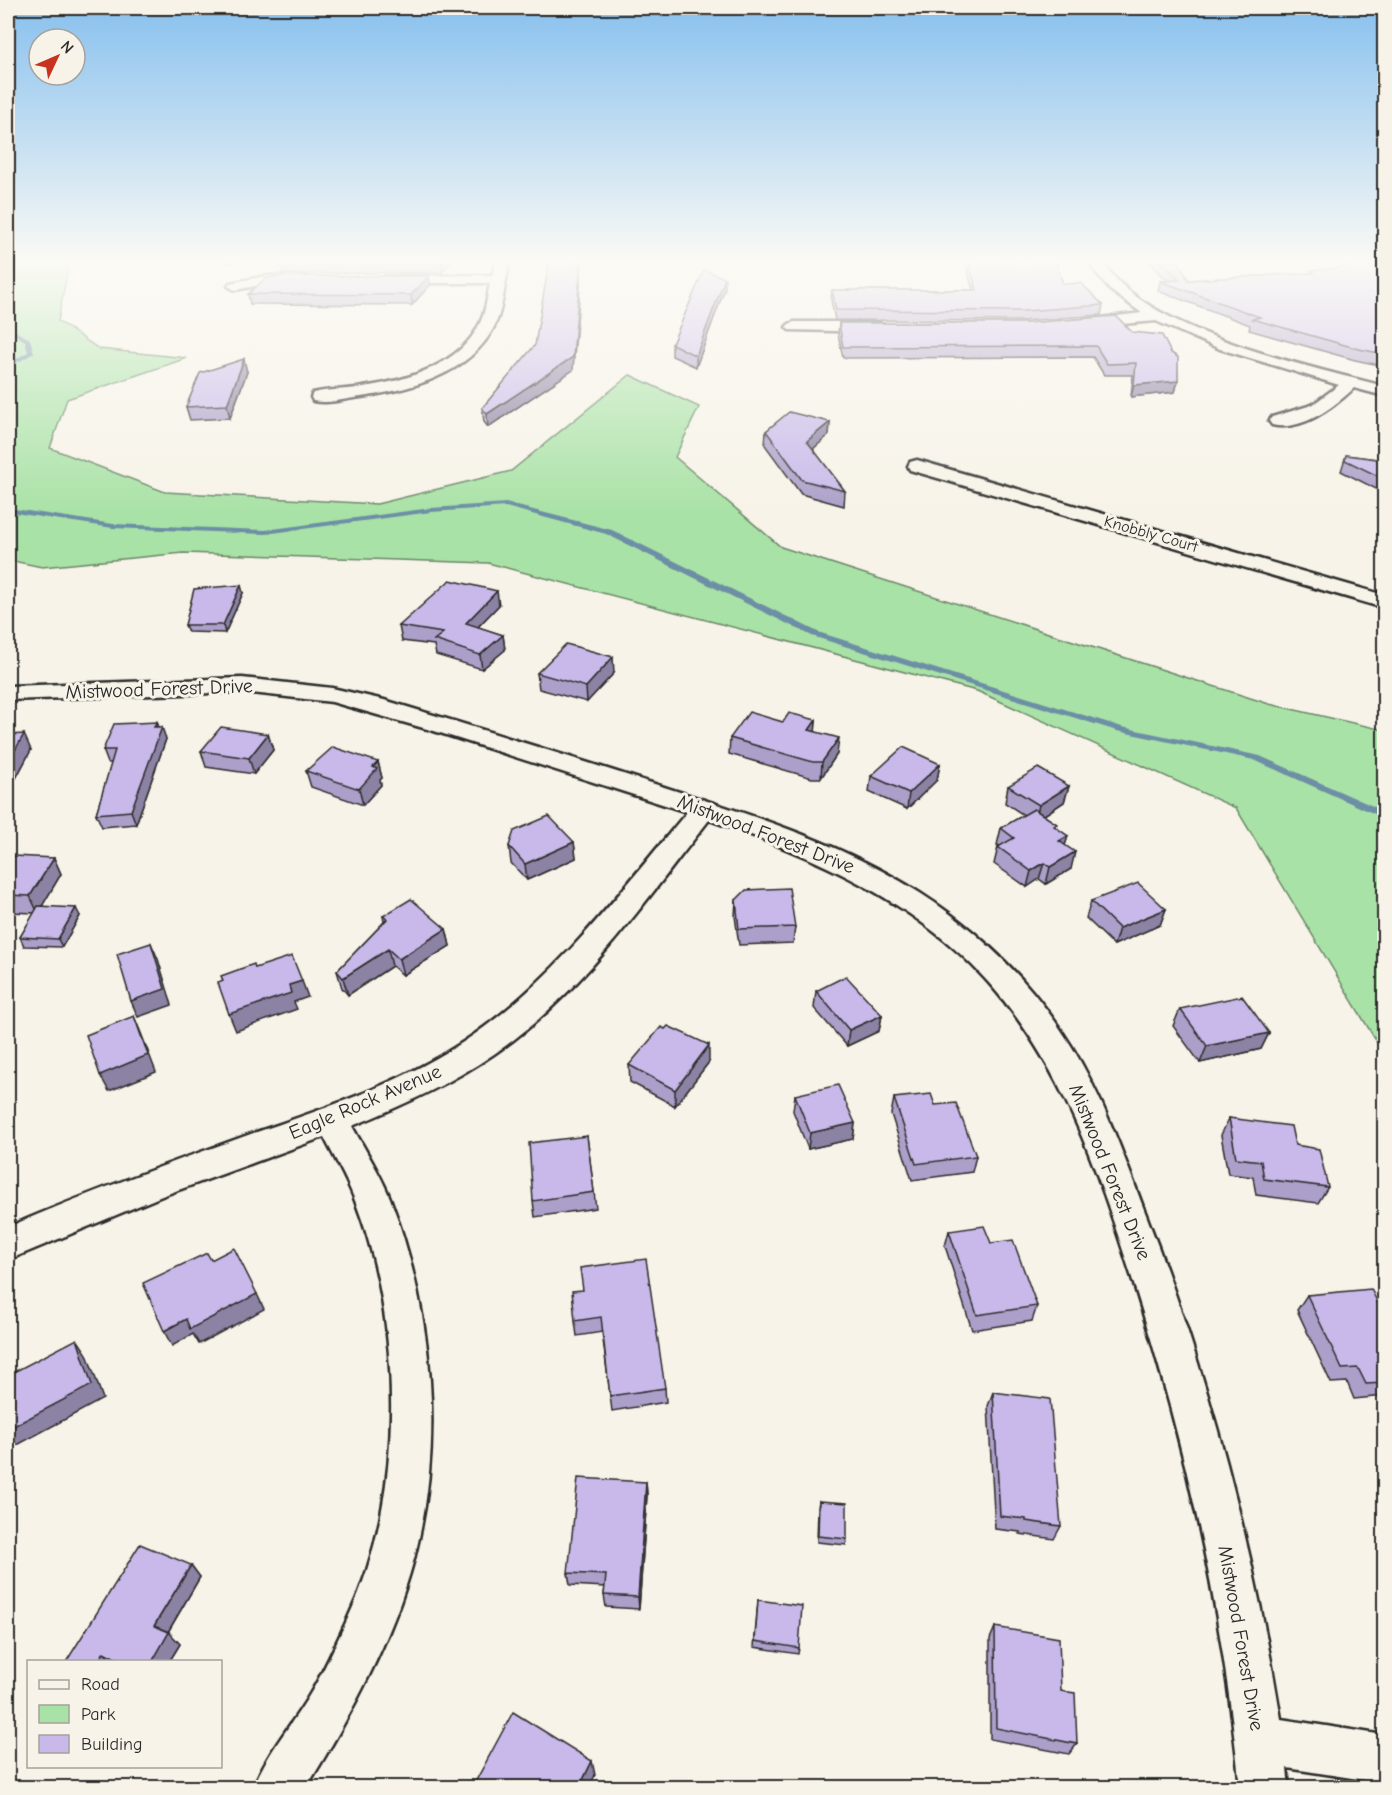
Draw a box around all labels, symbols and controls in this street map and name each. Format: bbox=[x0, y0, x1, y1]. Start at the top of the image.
north arrow bbox=[27, 27, 87, 87]
text: N bbox=[57, 37, 77, 57]
street label: Knobbly Court bbox=[1102, 512, 1200, 556]
street label: Mistwood Forest Drive bbox=[65, 674, 253, 704]
street label: Mistwood Forest Drive bbox=[674, 790, 858, 878]
street label: Eagle Rock Avenue bbox=[285, 1060, 445, 1144]
street label: Mistwood Forest Drive bbox=[1064, 1081, 1156, 1263]
street label: Mistwood Forest Drive bbox=[1213, 1544, 1269, 1732]
legend bbox=[27, 1660, 222, 1768]
text: Road bbox=[81, 1674, 120, 1695]
text: Park bbox=[81, 1704, 116, 1725]
text: Building bbox=[81, 1734, 143, 1755]

